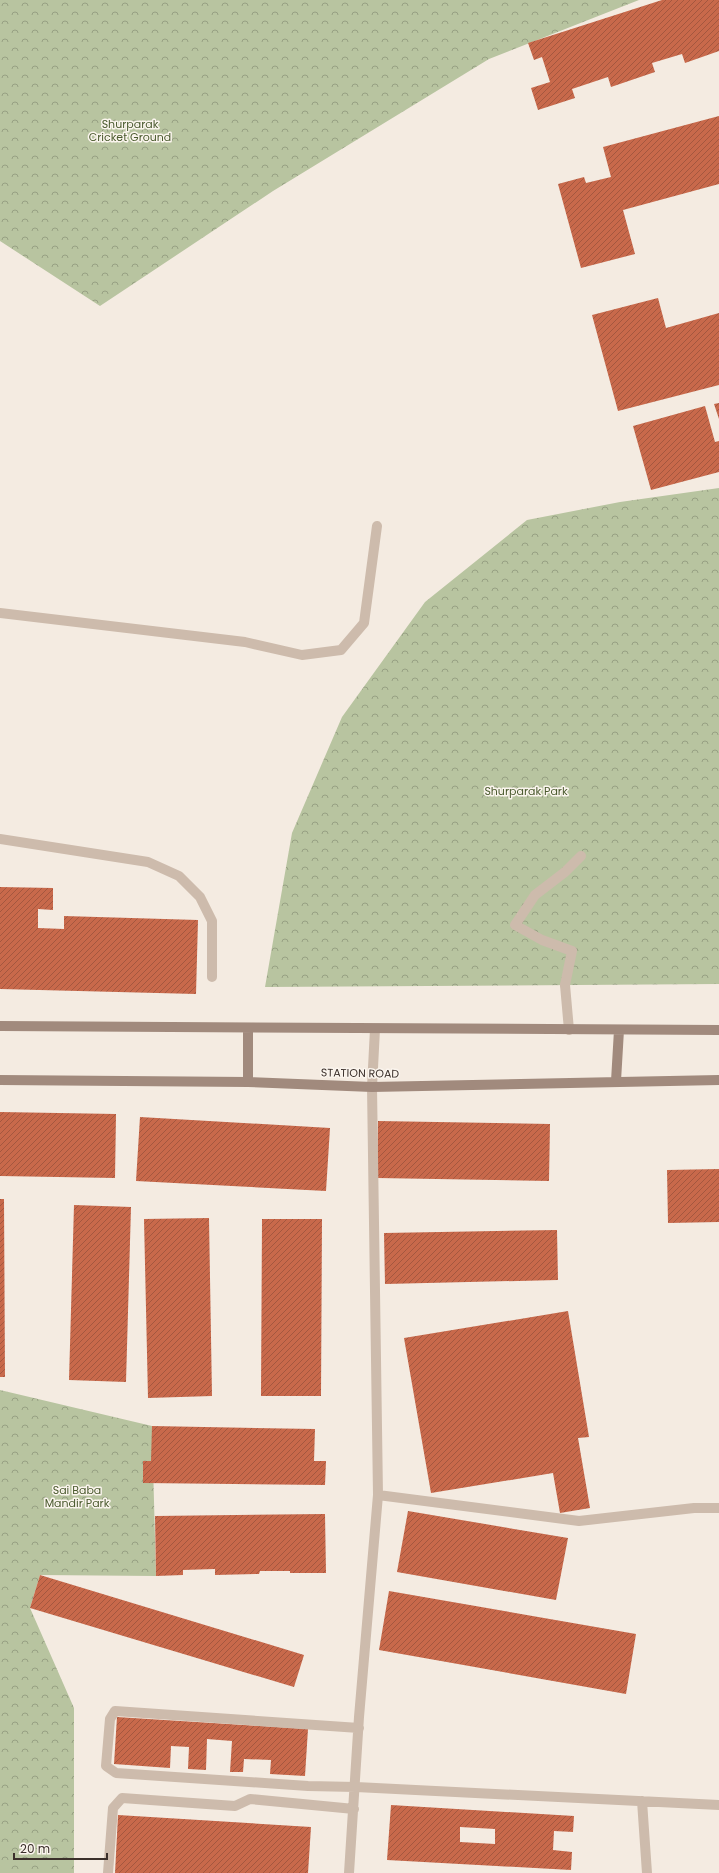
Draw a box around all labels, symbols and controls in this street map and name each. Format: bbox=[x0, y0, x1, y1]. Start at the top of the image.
park label: Shurparak Cricket Ground bbox=[89, 116, 171, 145]
park label: Shurparak Park bbox=[484, 783, 568, 799]
street label: STATION ROAD bbox=[321, 1064, 400, 1082]
park label: Sai Baba Mandir Park bbox=[45, 1482, 110, 1511]
scale bar bbox=[14, 1835, 107, 1861]
text: 20 m bbox=[20, 1840, 50, 1857]

